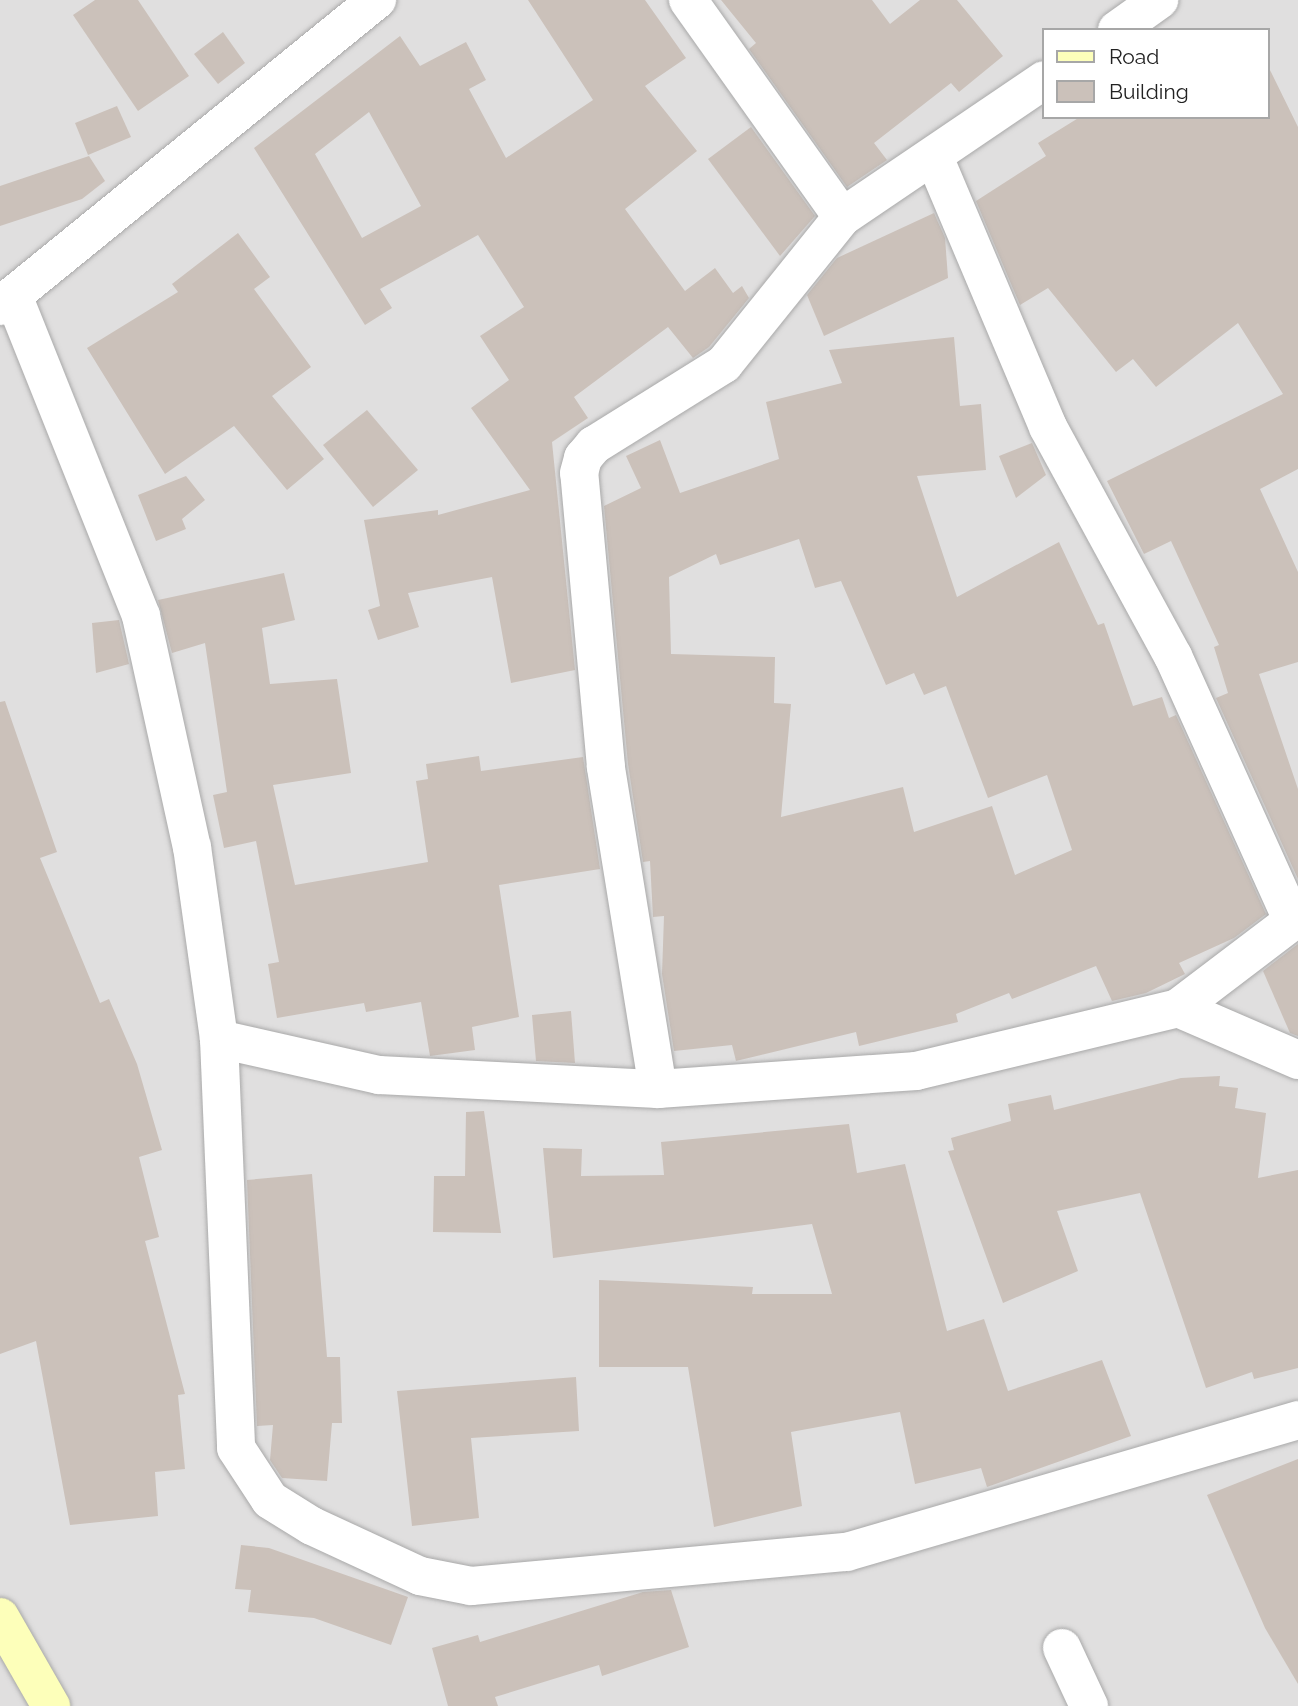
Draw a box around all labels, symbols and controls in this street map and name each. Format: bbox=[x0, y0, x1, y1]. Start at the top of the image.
legend bbox=[1042, 28, 1270, 119]
text: Road bbox=[1109, 44, 1159, 69]
text: Building bbox=[1109, 79, 1189, 104]

